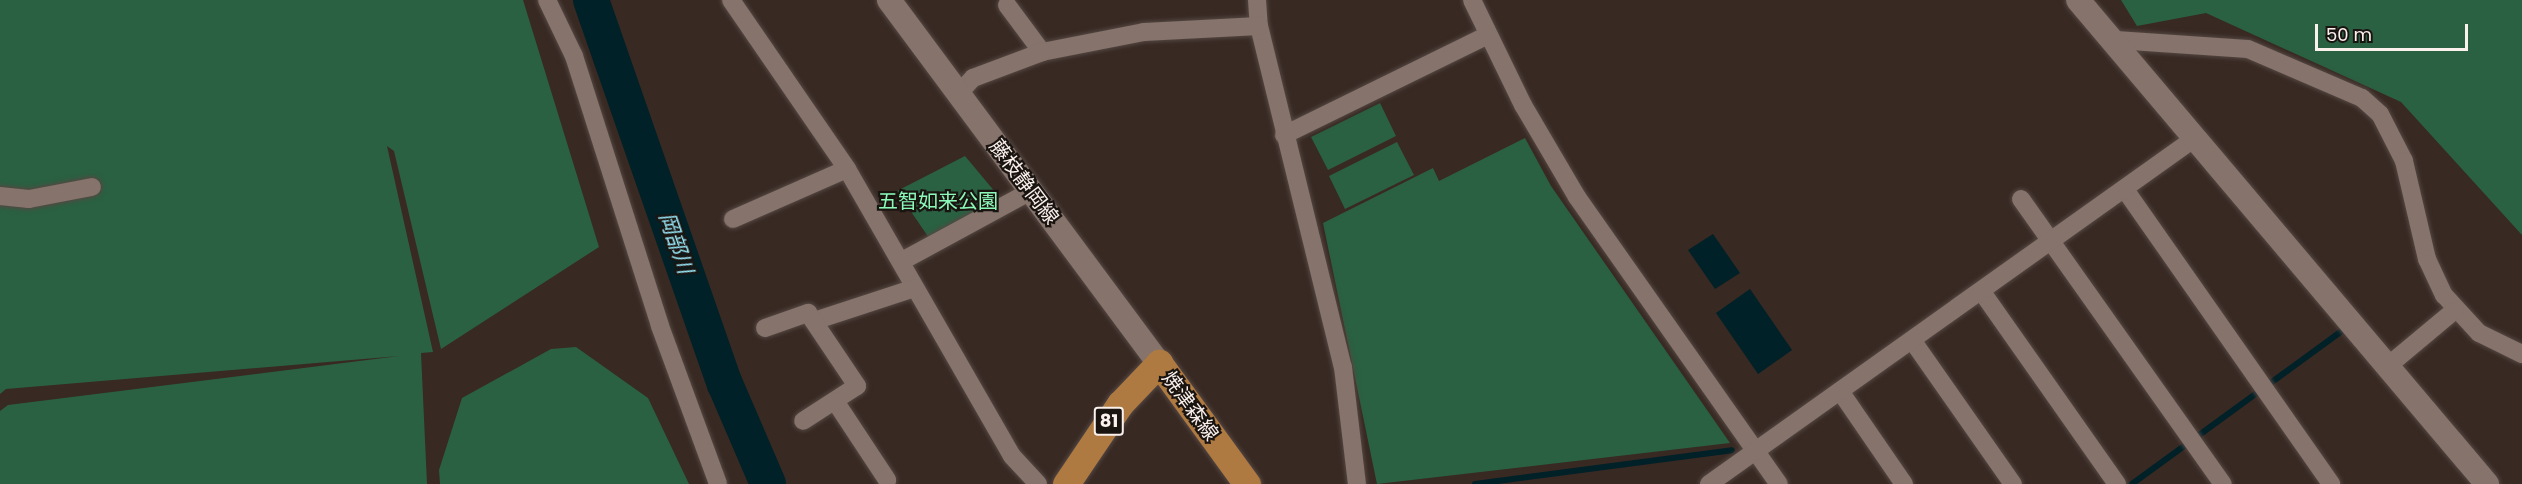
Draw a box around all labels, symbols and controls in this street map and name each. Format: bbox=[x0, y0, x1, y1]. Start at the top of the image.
scale bar bbox=[2318, 12, 2471, 50]
text: 50 m bbox=[2326, 22, 2372, 47]
street label: 藤枝静岡線 bbox=[984, 135, 1064, 229]
park label: 五智如来公園 bbox=[878, 189, 998, 213]
water label: 岡部川 bbox=[654, 209, 698, 277]
street label: 焼津森線 bbox=[1157, 367, 1223, 445]
road number: 81 bbox=[1092, 406, 1126, 436]

